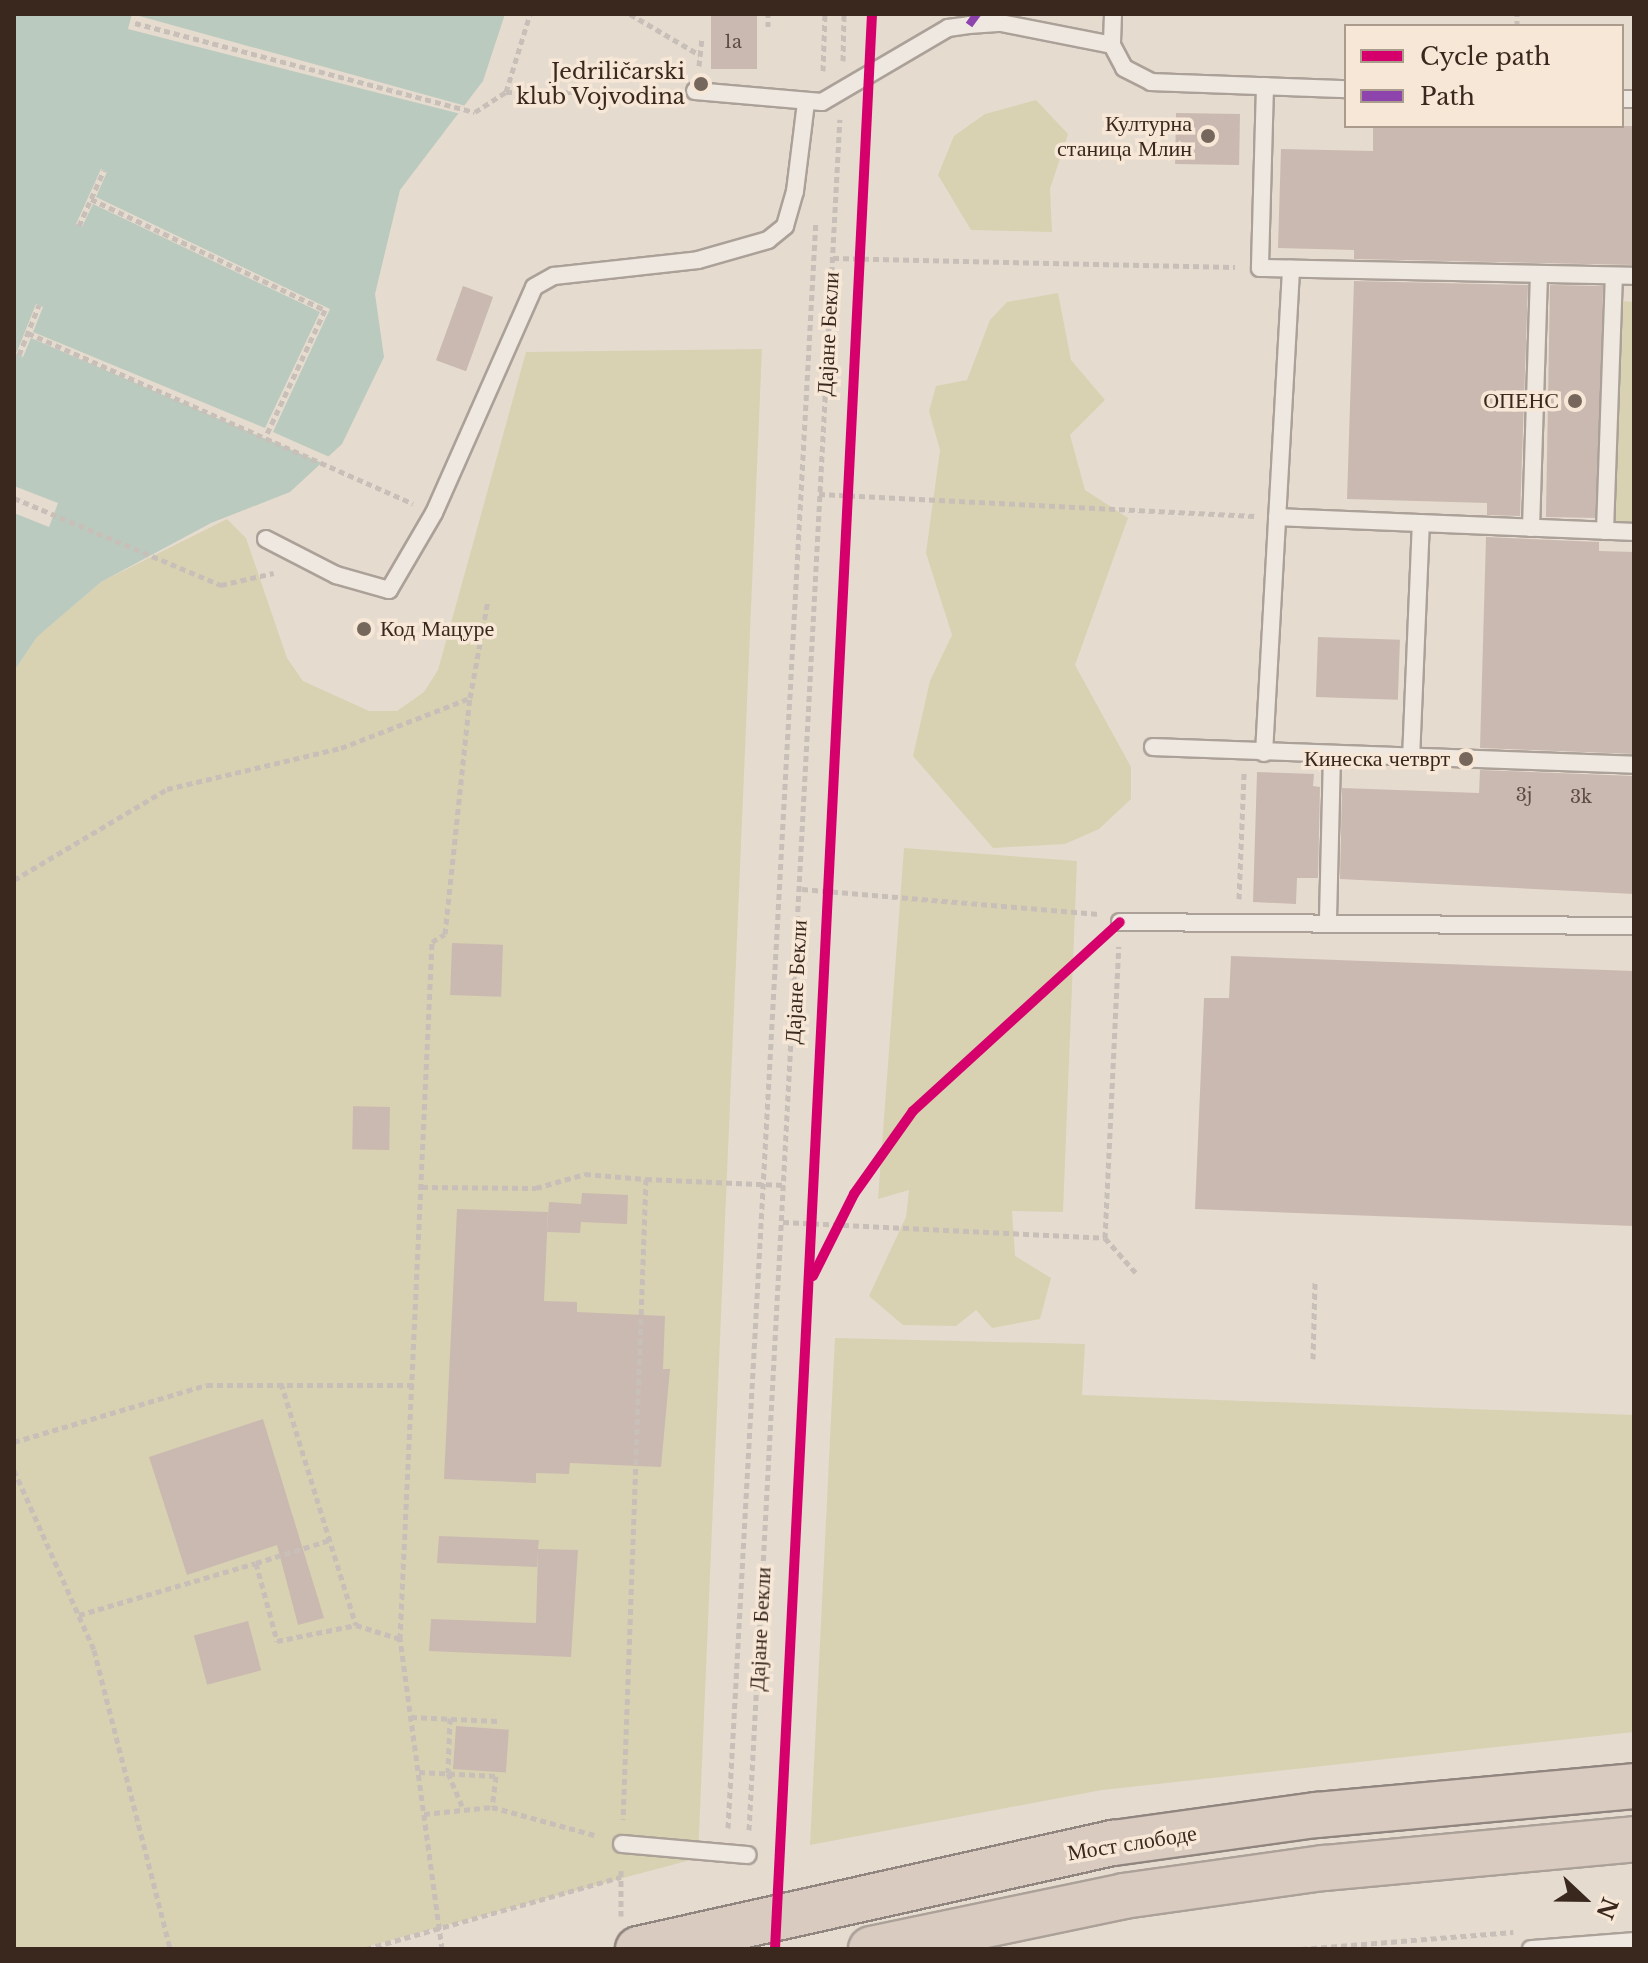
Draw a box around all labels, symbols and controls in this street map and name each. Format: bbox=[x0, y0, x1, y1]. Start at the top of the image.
legend bbox=[1344, 24, 1624, 128]
house number: 1a bbox=[724, 31, 742, 53]
text: Cycle path bbox=[1420, 42, 1551, 71]
place label: Jedriličarski klub Vojvodina bbox=[515, 58, 685, 110]
marker: Jedriličarski klub Vojvodina bbox=[692, 75, 710, 93]
text: Path bbox=[1420, 82, 1475, 111]
place label: Културна станица Млин bbox=[1057, 110, 1192, 162]
marker: Културна станица Млин bbox=[1199, 127, 1217, 145]
street label: Дајане Бекли bbox=[812, 271, 844, 397]
place label: ОПЕНС bbox=[1483, 388, 1559, 414]
marker: ОПЕНС bbox=[1566, 392, 1584, 410]
place label: Код Мацуре bbox=[380, 616, 494, 642]
marker: Код Мацуре bbox=[355, 620, 373, 638]
place label: Кинеска четврт bbox=[1304, 746, 1450, 772]
marker: Кинеска четврт bbox=[1457, 750, 1475, 768]
house number: 3j bbox=[1516, 784, 1532, 806]
house number: 3k bbox=[1570, 786, 1592, 808]
street label: Дајане Бекли bbox=[780, 919, 812, 1045]
street label: Дајане Бекли bbox=[744, 1566, 776, 1692]
street label: Мост слободе bbox=[1065, 1820, 1199, 1866]
north arrow bbox=[1544, 1859, 1624, 1939]
text: N bbox=[1590, 1894, 1623, 1923]

